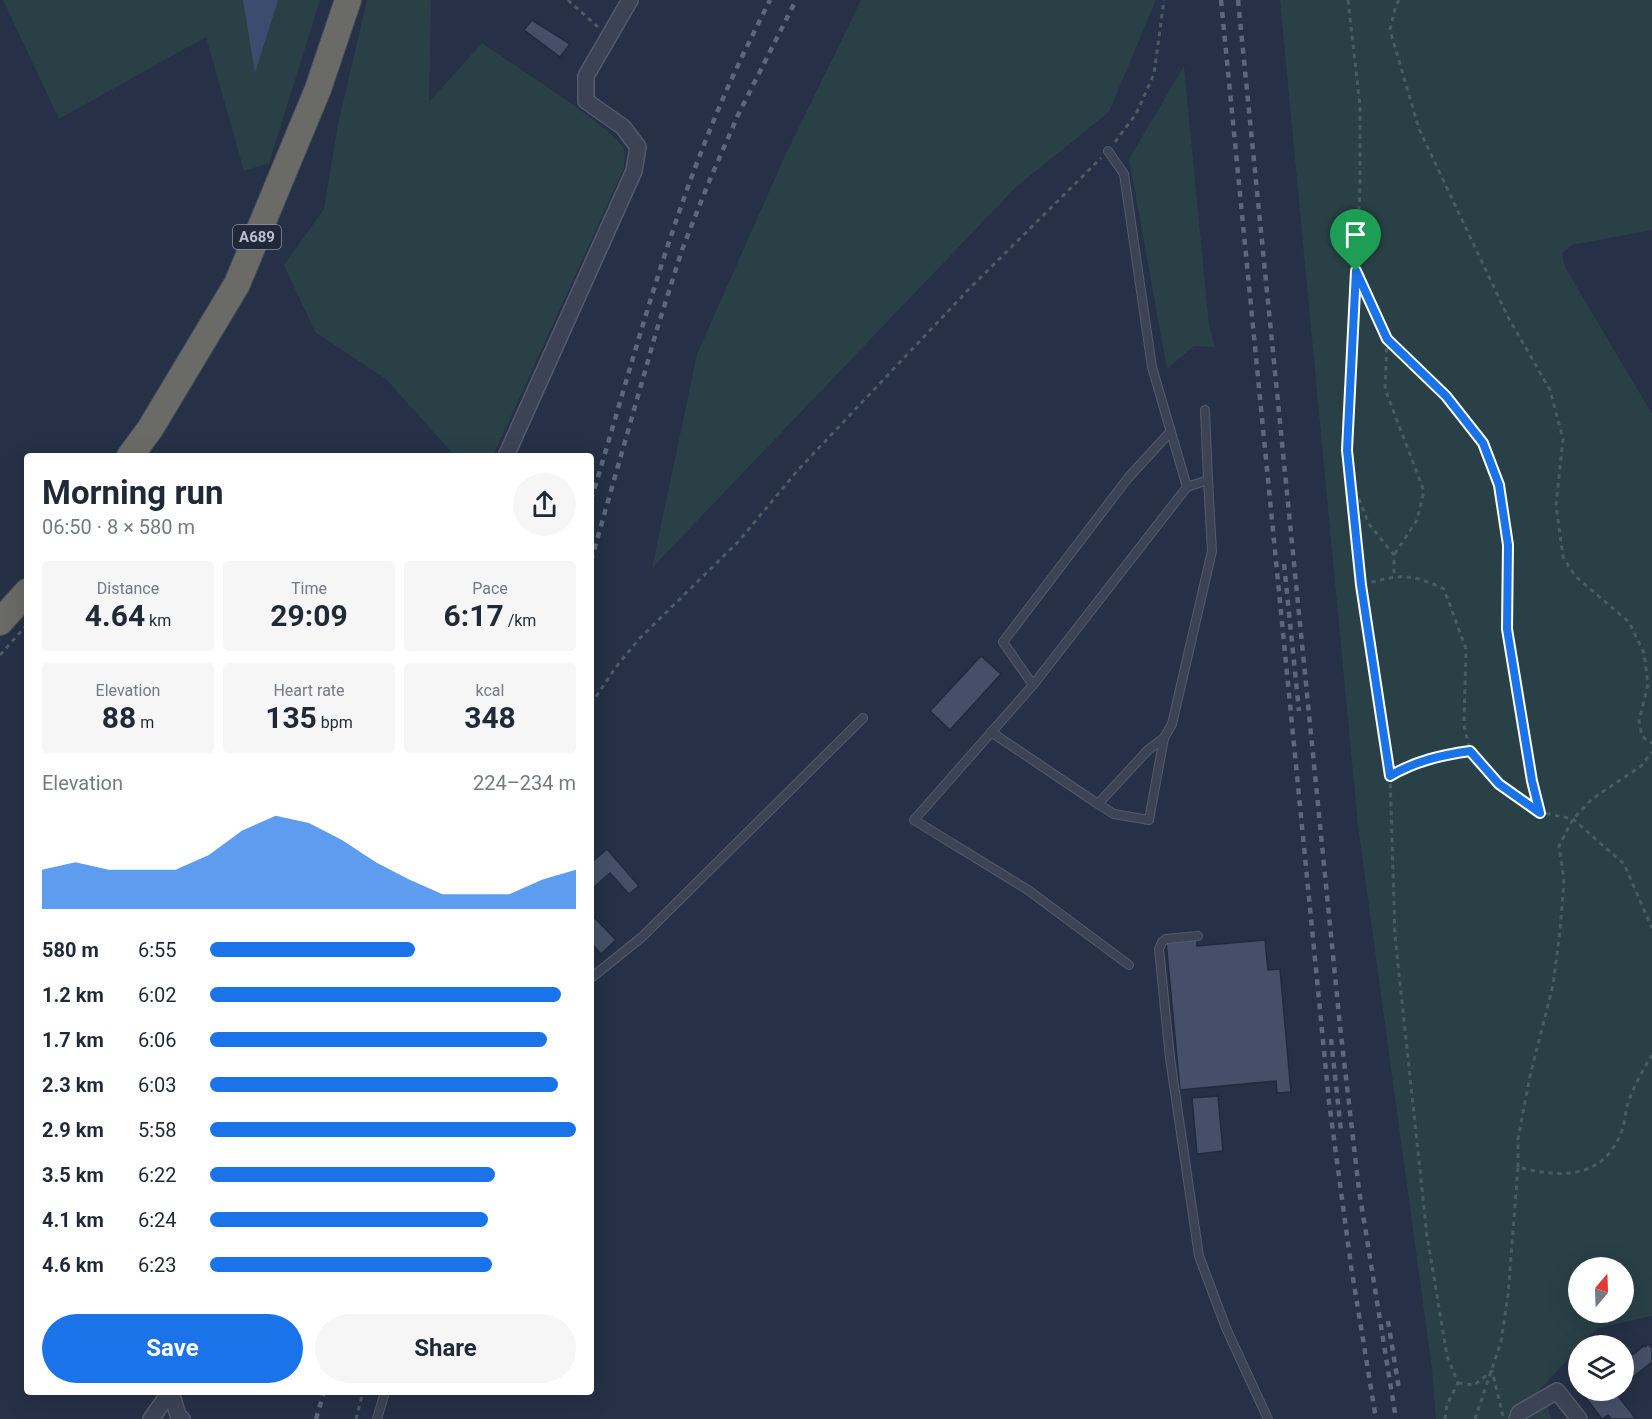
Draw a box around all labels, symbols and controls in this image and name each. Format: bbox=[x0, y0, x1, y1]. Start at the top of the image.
pin bbox=[1330, 209, 1381, 271]
icon: arrive bbox=[1339, 218, 1372, 251]
road number: A689 bbox=[233, 225, 281, 249]
text: Morning run bbox=[42, 473, 223, 512]
button: share bbox=[513, 473, 576, 536]
text: 06:50 · 8 × 580 m bbox=[42, 515, 195, 539]
text: Distance bbox=[97, 579, 159, 598]
text: Time bbox=[291, 579, 327, 598]
text: Pace bbox=[472, 579, 508, 598]
text: 4.64 bbox=[85, 598, 145, 633]
text: 29:09 bbox=[270, 598, 348, 633]
text: 6:17 bbox=[444, 598, 504, 633]
text: km bbox=[145, 611, 171, 630]
text: /km bbox=[504, 611, 536, 630]
text: Elevation bbox=[96, 681, 160, 700]
text: Heart rate bbox=[273, 681, 345, 700]
text: kcal bbox=[476, 681, 504, 700]
text: 88 bbox=[102, 700, 136, 735]
text: 135 bbox=[265, 700, 317, 735]
text: 348 bbox=[464, 700, 516, 735]
text: m bbox=[136, 713, 154, 732]
text: bpm bbox=[317, 713, 353, 732]
text: Elevation bbox=[42, 771, 123, 795]
text: 224–234 m bbox=[473, 771, 576, 795]
text: 580 m bbox=[42, 938, 99, 962]
text: 6:55 bbox=[138, 938, 177, 962]
text: 1.2 km bbox=[42, 983, 104, 1007]
text: 6:02 bbox=[138, 983, 177, 1007]
text: 1.7 km bbox=[42, 1028, 104, 1052]
text: 6:06 bbox=[138, 1028, 177, 1052]
text: 2.3 km bbox=[42, 1073, 104, 1097]
text: 6:03 bbox=[138, 1073, 177, 1097]
text: 2.9 km bbox=[42, 1118, 104, 1142]
text: 5:58 bbox=[138, 1118, 177, 1142]
text: 3.5 km bbox=[42, 1163, 104, 1187]
text: 6:22 bbox=[138, 1163, 177, 1187]
text: 4.1 km bbox=[42, 1208, 104, 1232]
text: 6:24 bbox=[138, 1208, 177, 1232]
text: 4.6 km bbox=[42, 1253, 104, 1277]
text: 6:23 bbox=[138, 1253, 177, 1277]
north arrow bbox=[1568, 1257, 1634, 1323]
map controls bbox=[1568, 1257, 1634, 1401]
button: Save bbox=[42, 1314, 303, 1383]
button: Share bbox=[315, 1314, 576, 1383]
button: layers bbox=[1568, 1335, 1634, 1401]

